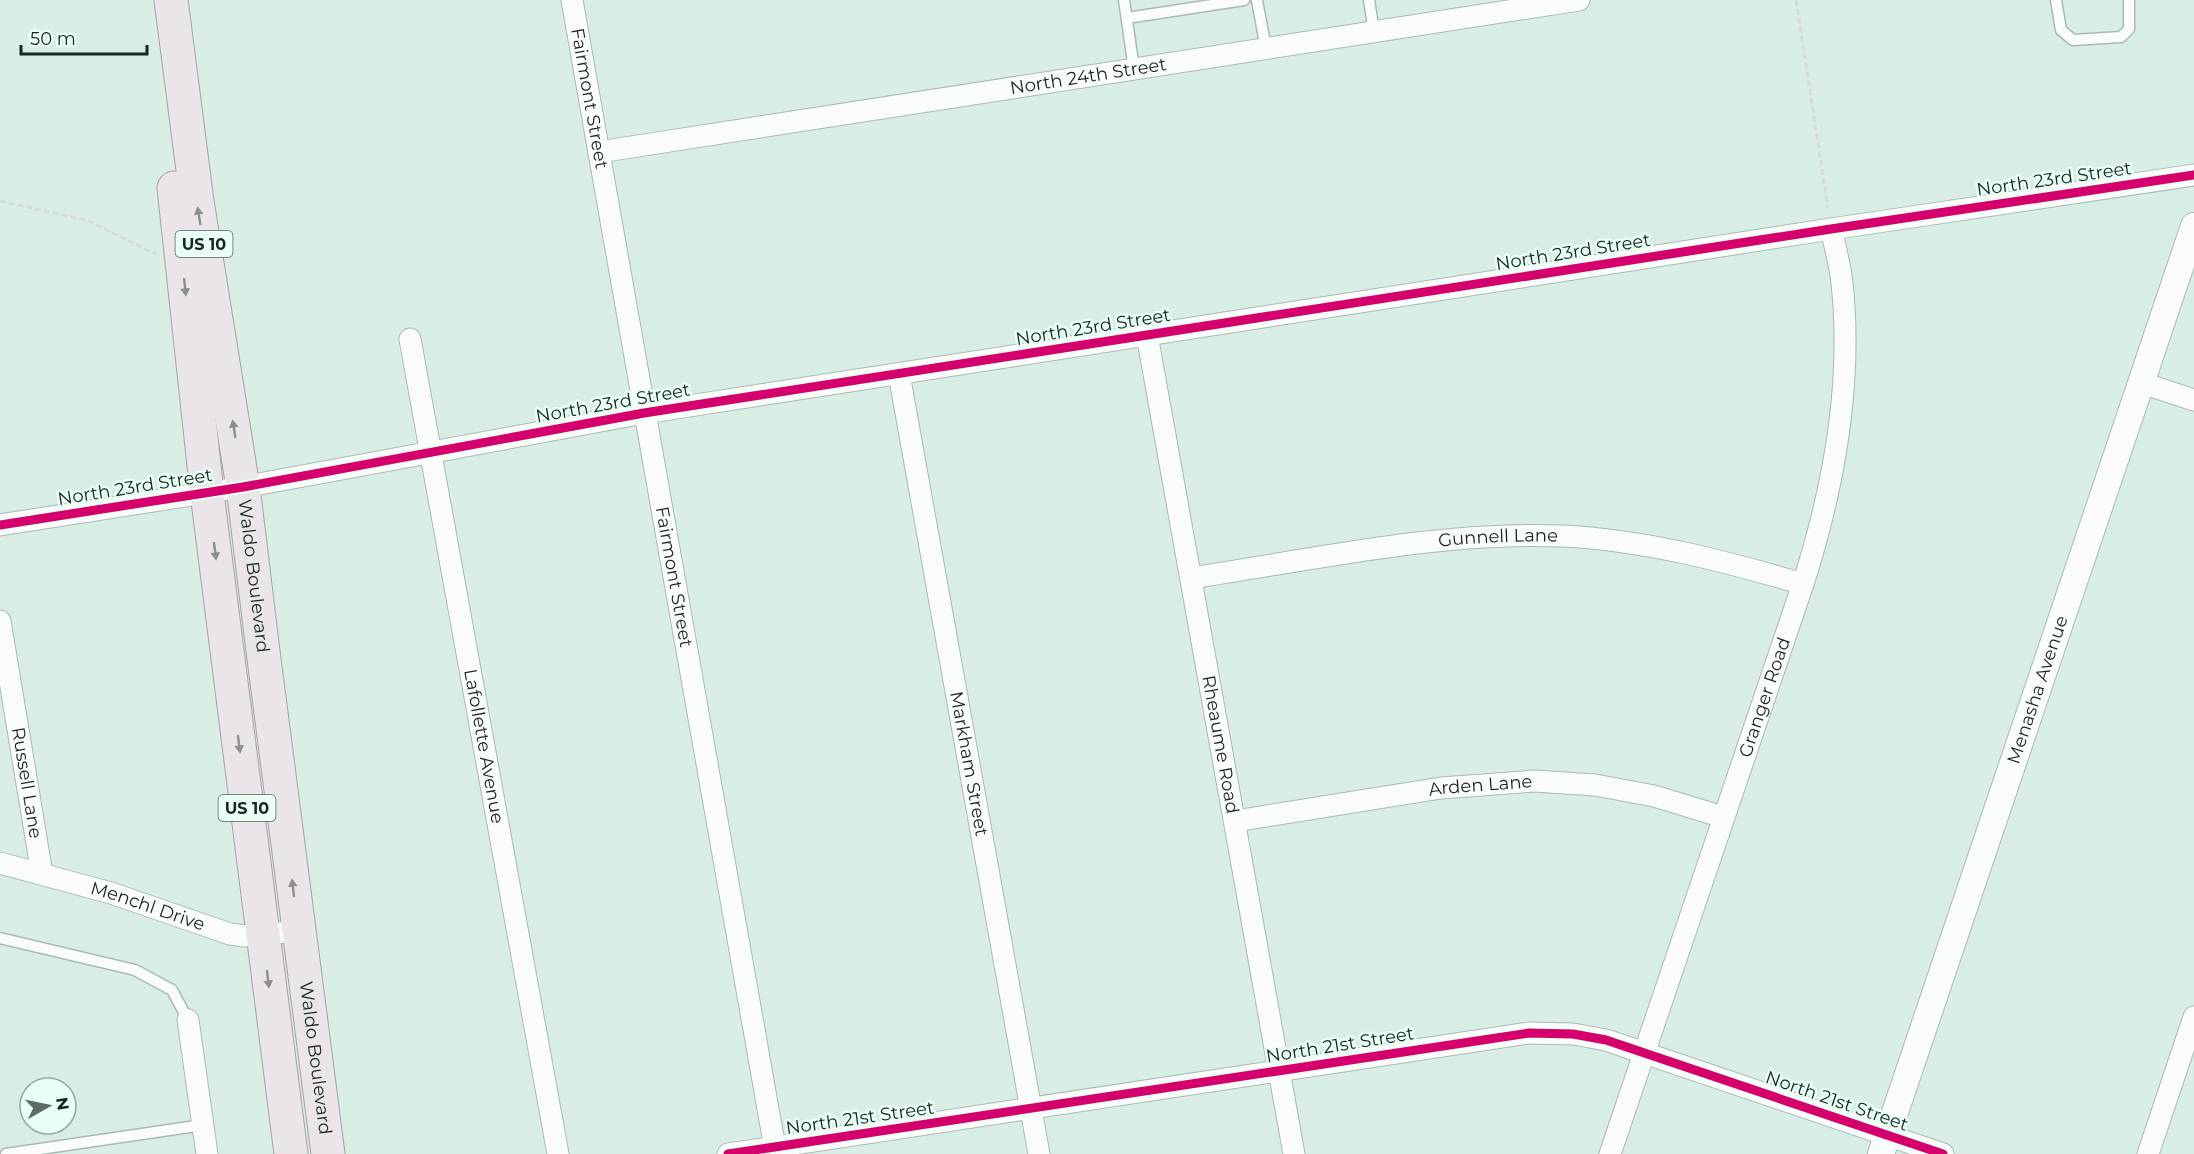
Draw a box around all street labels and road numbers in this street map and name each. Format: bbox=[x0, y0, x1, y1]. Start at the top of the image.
street label: Fairmont Street bbox=[566, 26, 613, 171]
street label: North 24th Street bbox=[1008, 53, 1168, 99]
street label: North 23rd Street bbox=[1975, 157, 2133, 201]
street label: North 23rd Street bbox=[1494, 229, 1652, 275]
road number: US 10 bbox=[176, 231, 232, 257]
street label: North 23rd Street bbox=[1014, 304, 1172, 350]
street label: North 23rd Street bbox=[534, 379, 692, 427]
street label: North 23rd Street bbox=[56, 464, 214, 510]
street label: Waldo Boulevard bbox=[234, 498, 274, 654]
street label: Fairmont Street bbox=[651, 505, 697, 649]
street label: Gunnell Lane bbox=[1437, 524, 1558, 552]
street label: Menasha Avenue bbox=[2002, 613, 2073, 767]
street label: Granger Road bbox=[1734, 635, 1795, 760]
street label: Lafollette Avenue bbox=[459, 667, 509, 825]
street label: Rheaume Road bbox=[1197, 673, 1244, 815]
street label: Markham Street bbox=[945, 690, 993, 838]
street label: Russell Lane bbox=[7, 726, 47, 840]
street label: Arden Lane bbox=[1427, 770, 1533, 801]
road number: US 10 bbox=[218, 795, 276, 821]
street label: Menchl Drive bbox=[88, 877, 208, 936]
street label: Waldo Boulevard bbox=[295, 980, 336, 1136]
street label: North 21st Street bbox=[1264, 1022, 1416, 1068]
street label: North 21st Street bbox=[1763, 1066, 1911, 1136]
street label: North 21st Street bbox=[784, 1097, 936, 1139]

